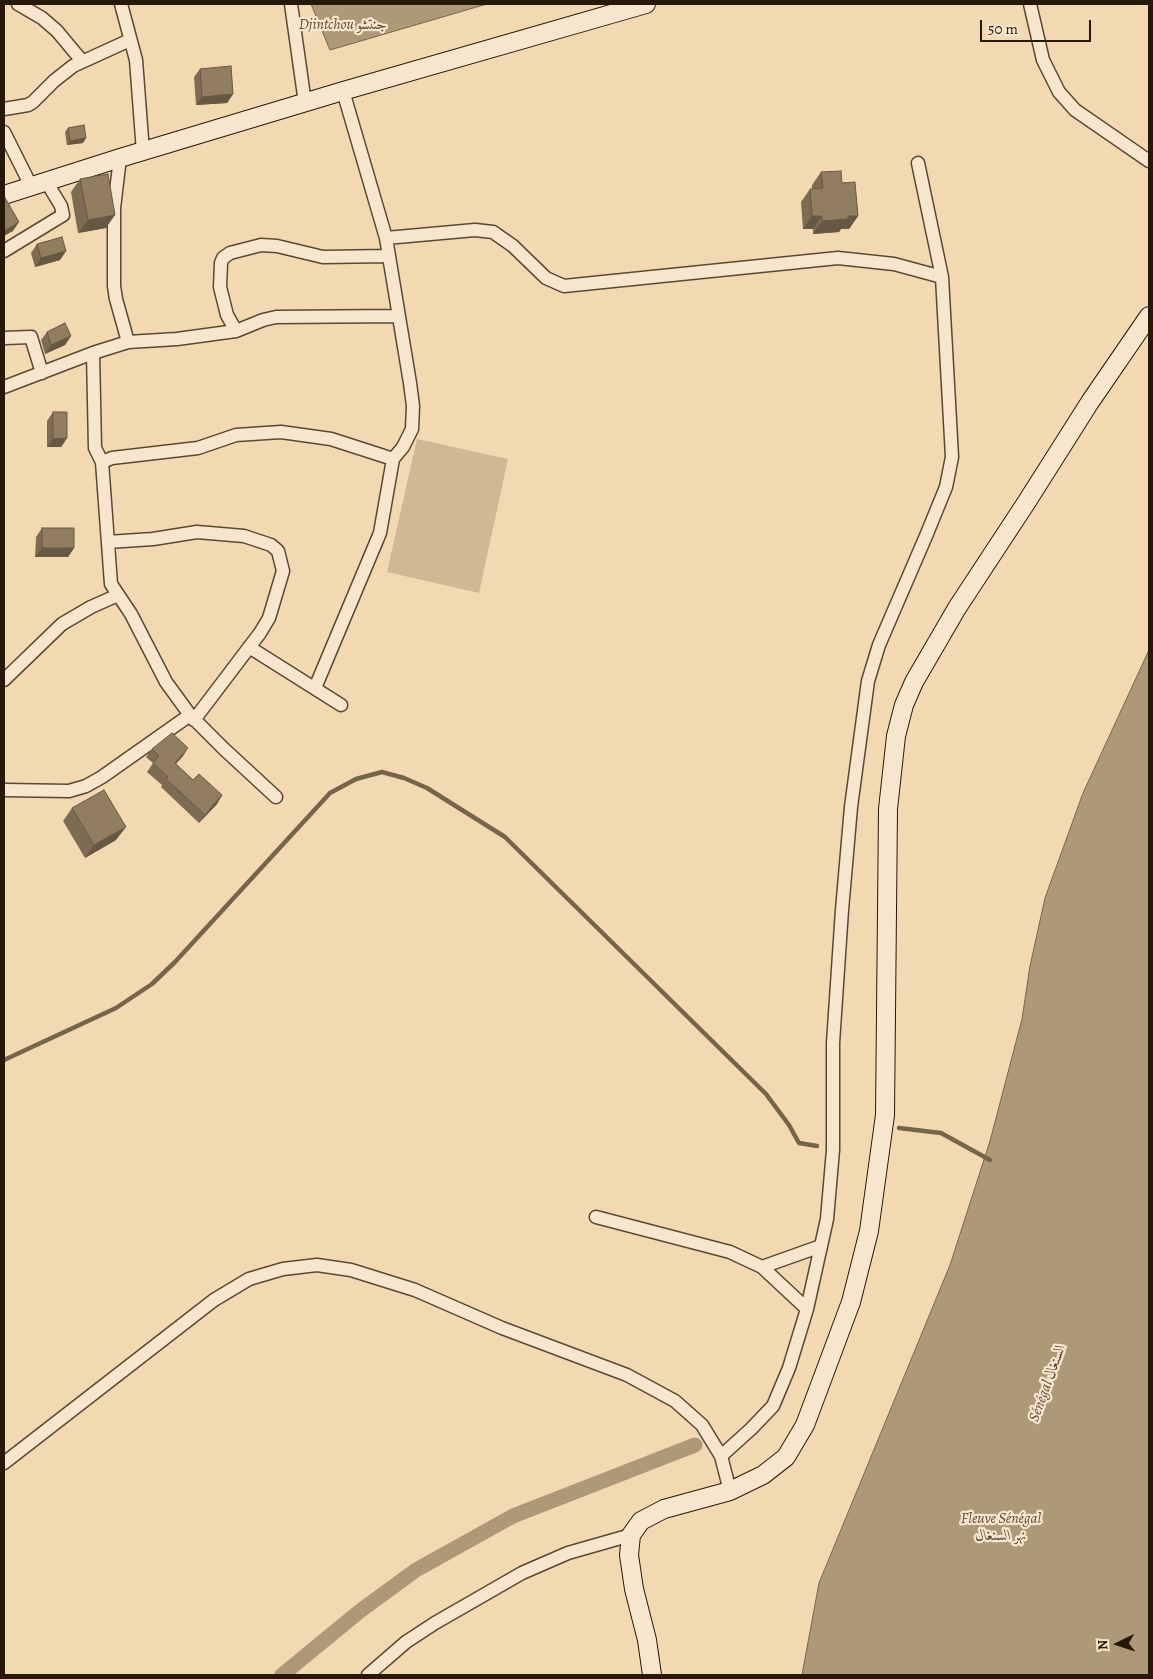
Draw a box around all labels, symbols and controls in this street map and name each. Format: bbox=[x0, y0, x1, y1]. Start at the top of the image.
scale bar bbox=[983, 10, 1094, 42]
water label: Djintchou جنتشو bbox=[299, 16, 387, 34]
text: 50 m bbox=[988, 19, 1018, 39]
water label: Sénégal السنغال bbox=[1026, 1342, 1070, 1424]
water label: Fleuve Sénégal نهر السنغال bbox=[961, 1510, 1041, 1545]
north arrow bbox=[1093, 1619, 1143, 1669]
text: N bbox=[1093, 1639, 1112, 1651]

